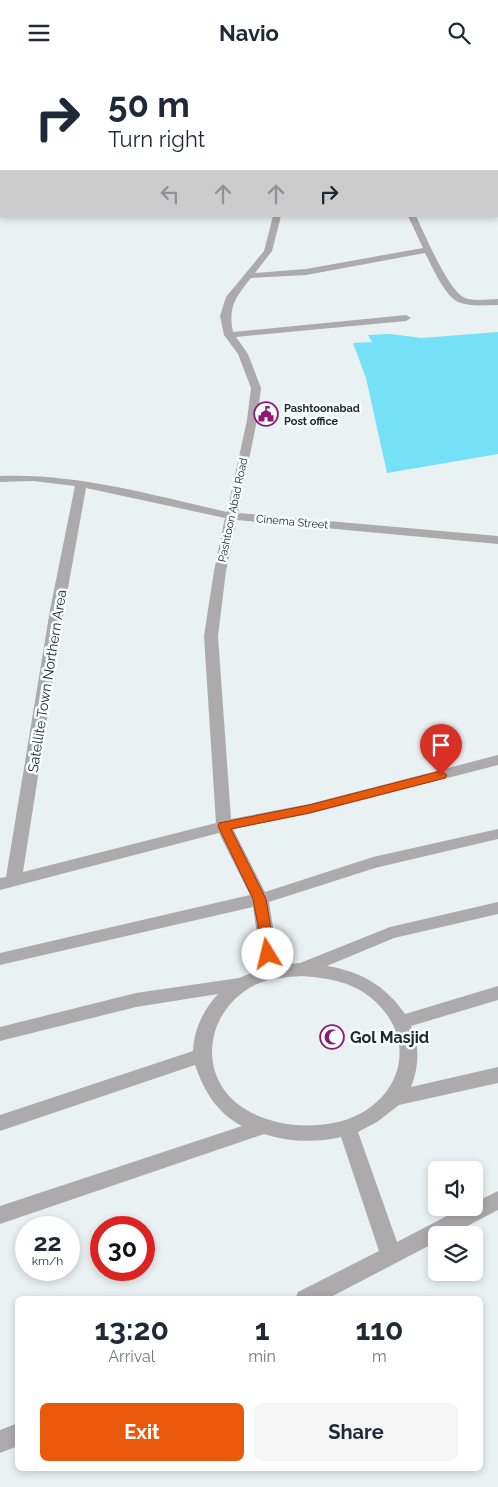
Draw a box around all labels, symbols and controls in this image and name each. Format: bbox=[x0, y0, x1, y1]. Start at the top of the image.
icon: menu bbox=[25, 19, 53, 47]
icon: search bbox=[445, 19, 473, 47]
text: Navio bbox=[219, 20, 279, 46]
text: 50 m bbox=[108, 84, 190, 125]
icon: right bbox=[25, 85, 90, 150]
text: Turn right bbox=[108, 126, 205, 152]
icon: left bbox=[156, 180, 184, 208]
icon: ahead bbox=[209, 180, 237, 208]
icon: ahead bbox=[262, 180, 290, 208]
icon: right bbox=[315, 180, 343, 208]
public building icon: Pashtoonabad Post office bbox=[253, 401, 279, 427]
place label: Pashtoonabad Post office bbox=[284, 402, 360, 428]
street label: Pashtoon Abad Road bbox=[216, 457, 250, 563]
street label: Cinema Street bbox=[255, 512, 329, 532]
street label: Satellite Town Northern Area bbox=[25, 588, 69, 774]
pin bbox=[420, 724, 462, 775]
icon: arrive bbox=[427, 731, 455, 759]
position arrow bbox=[241, 927, 293, 979]
mosque icon: Gol Masjid bbox=[319, 1024, 345, 1050]
place label: Gol Masjid bbox=[350, 1028, 429, 1047]
map controls bbox=[428, 1161, 483, 1281]
button: sound bbox=[428, 1161, 483, 1216]
speed limit sign: 30 bbox=[90, 1216, 155, 1281]
button: layers bbox=[428, 1226, 483, 1281]
text: 22 bbox=[33, 1227, 62, 1257]
text: km/h bbox=[32, 1254, 63, 1268]
text: 13:20 bbox=[95, 1312, 169, 1347]
text: 1 bbox=[255, 1312, 270, 1347]
text: 110 bbox=[355, 1312, 403, 1347]
text: Arrival bbox=[108, 1347, 155, 1366]
text: min bbox=[248, 1347, 276, 1366]
text: m bbox=[372, 1347, 387, 1366]
button: Exit bbox=[40, 1403, 244, 1461]
button: Share bbox=[254, 1403, 458, 1461]

